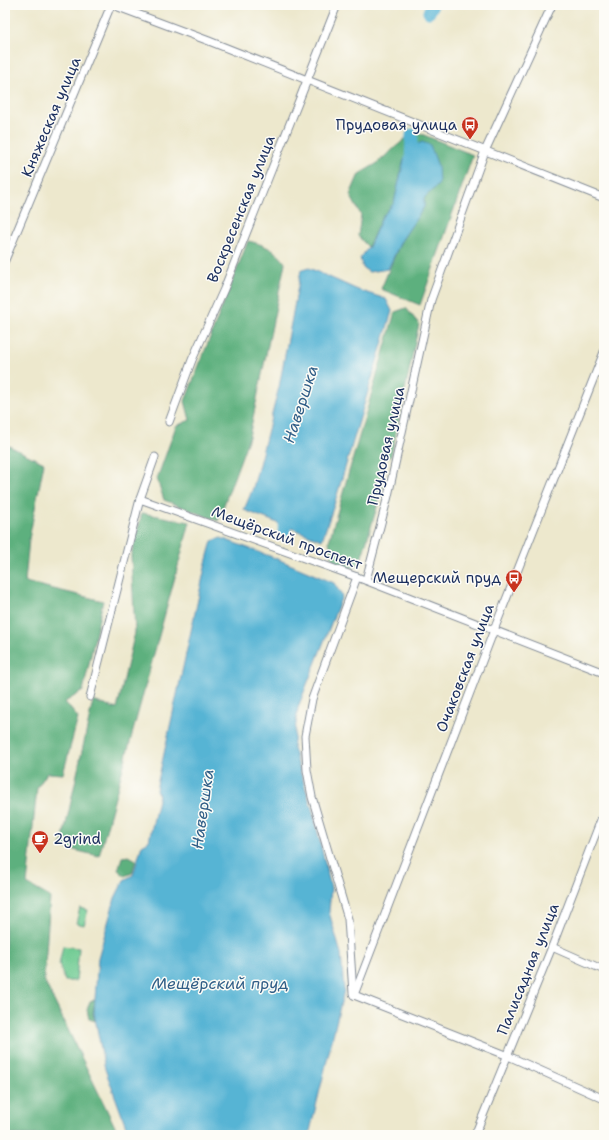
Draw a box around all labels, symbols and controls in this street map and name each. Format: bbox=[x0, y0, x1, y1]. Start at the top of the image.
street label: Княжеская улица bbox=[17, 53, 86, 180]
place label: Прудовая улица bbox=[336, 115, 458, 135]
bus stop icon: Прудовая улица bbox=[460, 115, 480, 140]
street label: Воскресенская улица bbox=[202, 132, 280, 286]
water label: Навершка bbox=[278, 363, 323, 446]
street label: Прудовая улица bbox=[363, 384, 410, 507]
street label: Мещёрский проспект bbox=[209, 501, 365, 575]
place label: Мещерский пруд bbox=[373, 568, 501, 588]
bus stop icon: Мещерский пруд bbox=[504, 568, 524, 593]
street label: Очаковская улица bbox=[431, 600, 499, 735]
water label: Навершка bbox=[186, 768, 219, 850]
cafe icon: 2grind bbox=[30, 829, 50, 854]
place label: 2grind bbox=[53, 829, 101, 849]
street label: Палисадная улица bbox=[492, 900, 564, 1038]
water label: Мещёрский пруд bbox=[151, 973, 289, 994]

